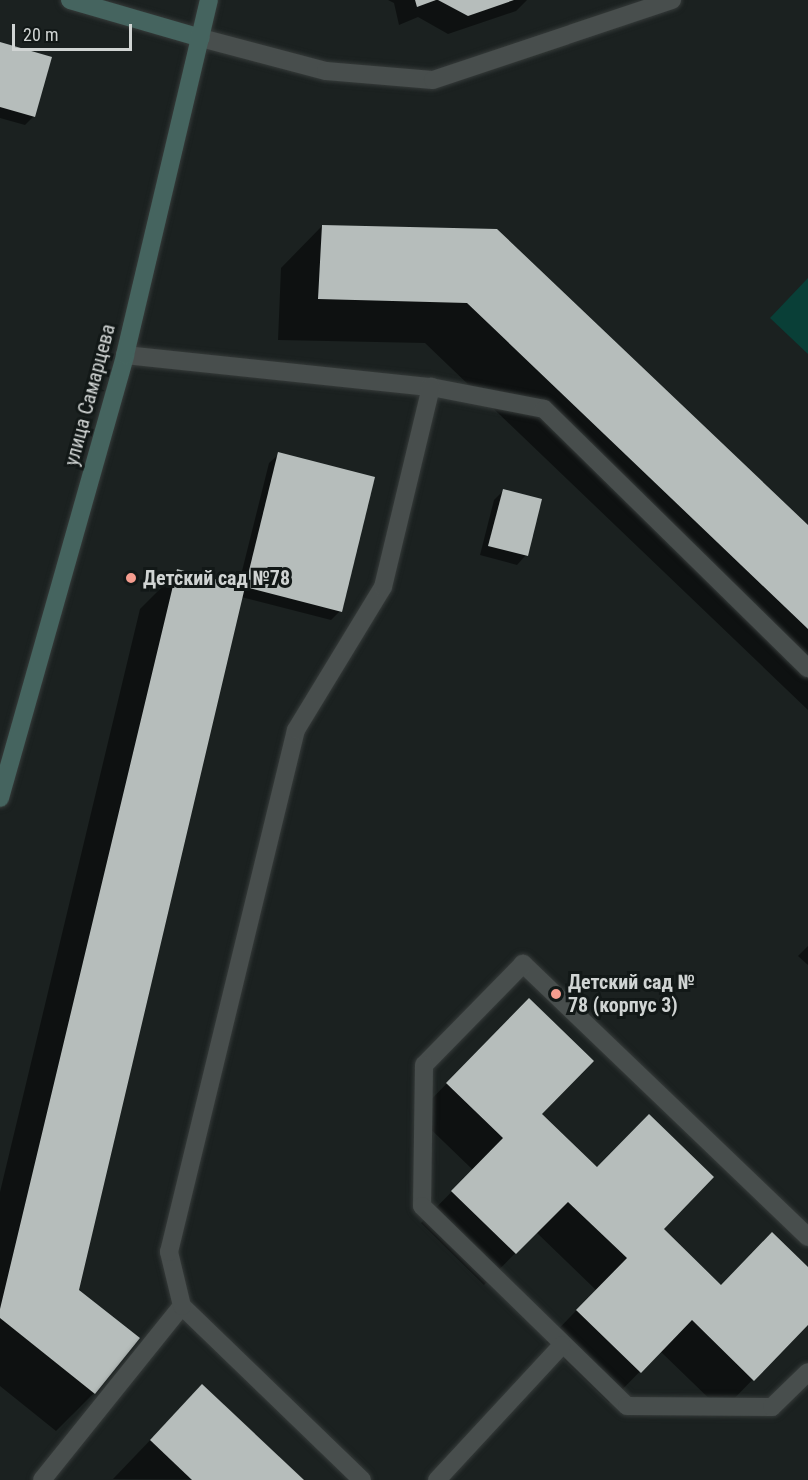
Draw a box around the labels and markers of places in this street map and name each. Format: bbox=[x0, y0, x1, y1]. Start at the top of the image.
place label: Детский сад №78 bbox=[143, 566, 290, 590]
marker: Детский сад №78 bbox=[124, 571, 138, 585]
place label: Детский сад № 78 (корпус 3) bbox=[568, 970, 695, 1017]
marker: Детский сад № 78 (корпус 3) bbox=[549, 987, 563, 1001]

